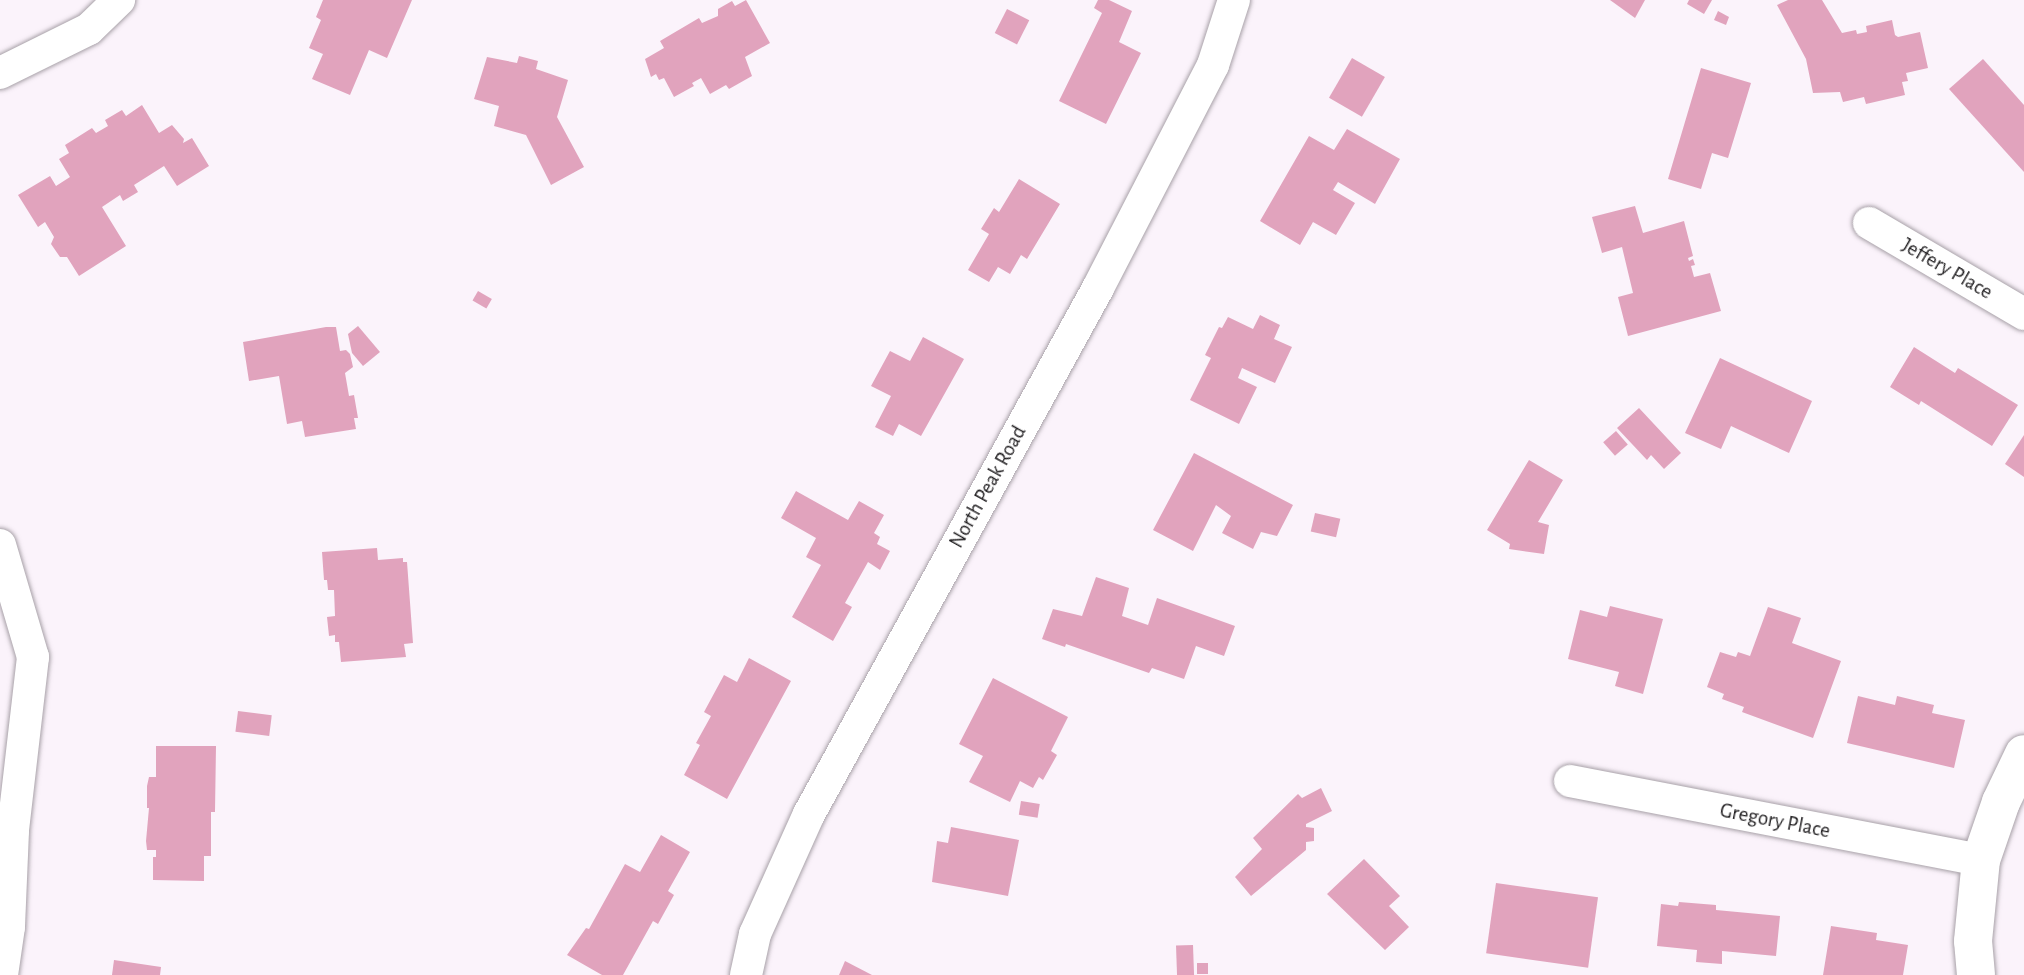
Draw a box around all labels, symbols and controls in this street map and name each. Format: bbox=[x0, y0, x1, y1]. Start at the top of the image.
street label: Jeffery Place bbox=[1897, 233, 1997, 305]
street label: North Peak Road bbox=[944, 421, 1032, 553]
street label: Gregory Place bbox=[1718, 798, 1832, 844]

